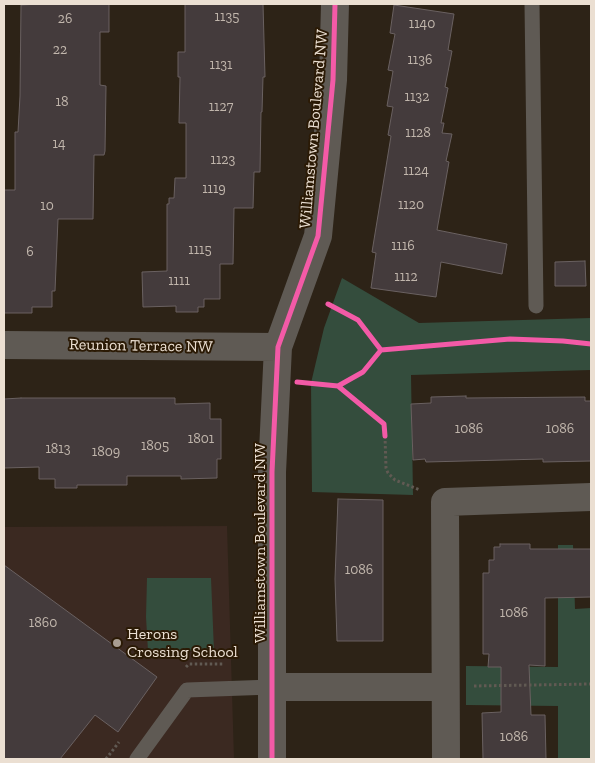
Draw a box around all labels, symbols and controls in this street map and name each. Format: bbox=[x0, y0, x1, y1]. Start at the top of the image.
house number: 1135 bbox=[215, 9, 239, 25]
house number: 26 bbox=[58, 11, 72, 27]
house number: 1140 bbox=[409, 16, 435, 32]
street label: Williamstown Boulevard NW bbox=[296, 29, 332, 229]
house number: 22 bbox=[53, 42, 67, 58]
house number: 1136 bbox=[407, 52, 433, 68]
house number: 1131 bbox=[209, 57, 233, 73]
house number: 1132 bbox=[405, 89, 429, 105]
house number: 18 bbox=[56, 94, 68, 110]
house number: 1127 bbox=[209, 99, 233, 115]
house number: 1128 bbox=[405, 125, 431, 141]
house number: 14 bbox=[53, 136, 65, 152]
house number: 1123 bbox=[211, 152, 235, 168]
house number: 1124 bbox=[403, 163, 429, 179]
house number: 1119 bbox=[202, 181, 226, 197]
house number: 1120 bbox=[398, 197, 424, 213]
house number: 10 bbox=[40, 198, 54, 214]
house number: 1116 bbox=[391, 238, 415, 254]
house number: 1115 bbox=[188, 242, 212, 258]
house number: 6 bbox=[26, 244, 34, 260]
house number: 1112 bbox=[394, 269, 418, 285]
house number: 1111 bbox=[168, 273, 190, 289]
street label: Reunion Terrace NW bbox=[69, 335, 213, 357]
house number: 1086 bbox=[455, 421, 483, 437]
house number: 1086 bbox=[546, 421, 574, 437]
house number: 1801 bbox=[188, 431, 214, 447]
house number: 1805 bbox=[141, 438, 169, 454]
house number: 1813 bbox=[45, 441, 71, 457]
street label: Williamstown Boulevard NW bbox=[250, 443, 270, 643]
house number: 1809 bbox=[92, 444, 120, 460]
house number: 1086 bbox=[345, 562, 373, 578]
house number: 1086 bbox=[500, 605, 528, 621]
house number: 1860 bbox=[29, 615, 57, 631]
place label: Herons Crossing School bbox=[127, 624, 238, 662]
marker: Herons Crossing School bbox=[111, 637, 123, 649]
house number: 1086 bbox=[500, 729, 528, 745]

